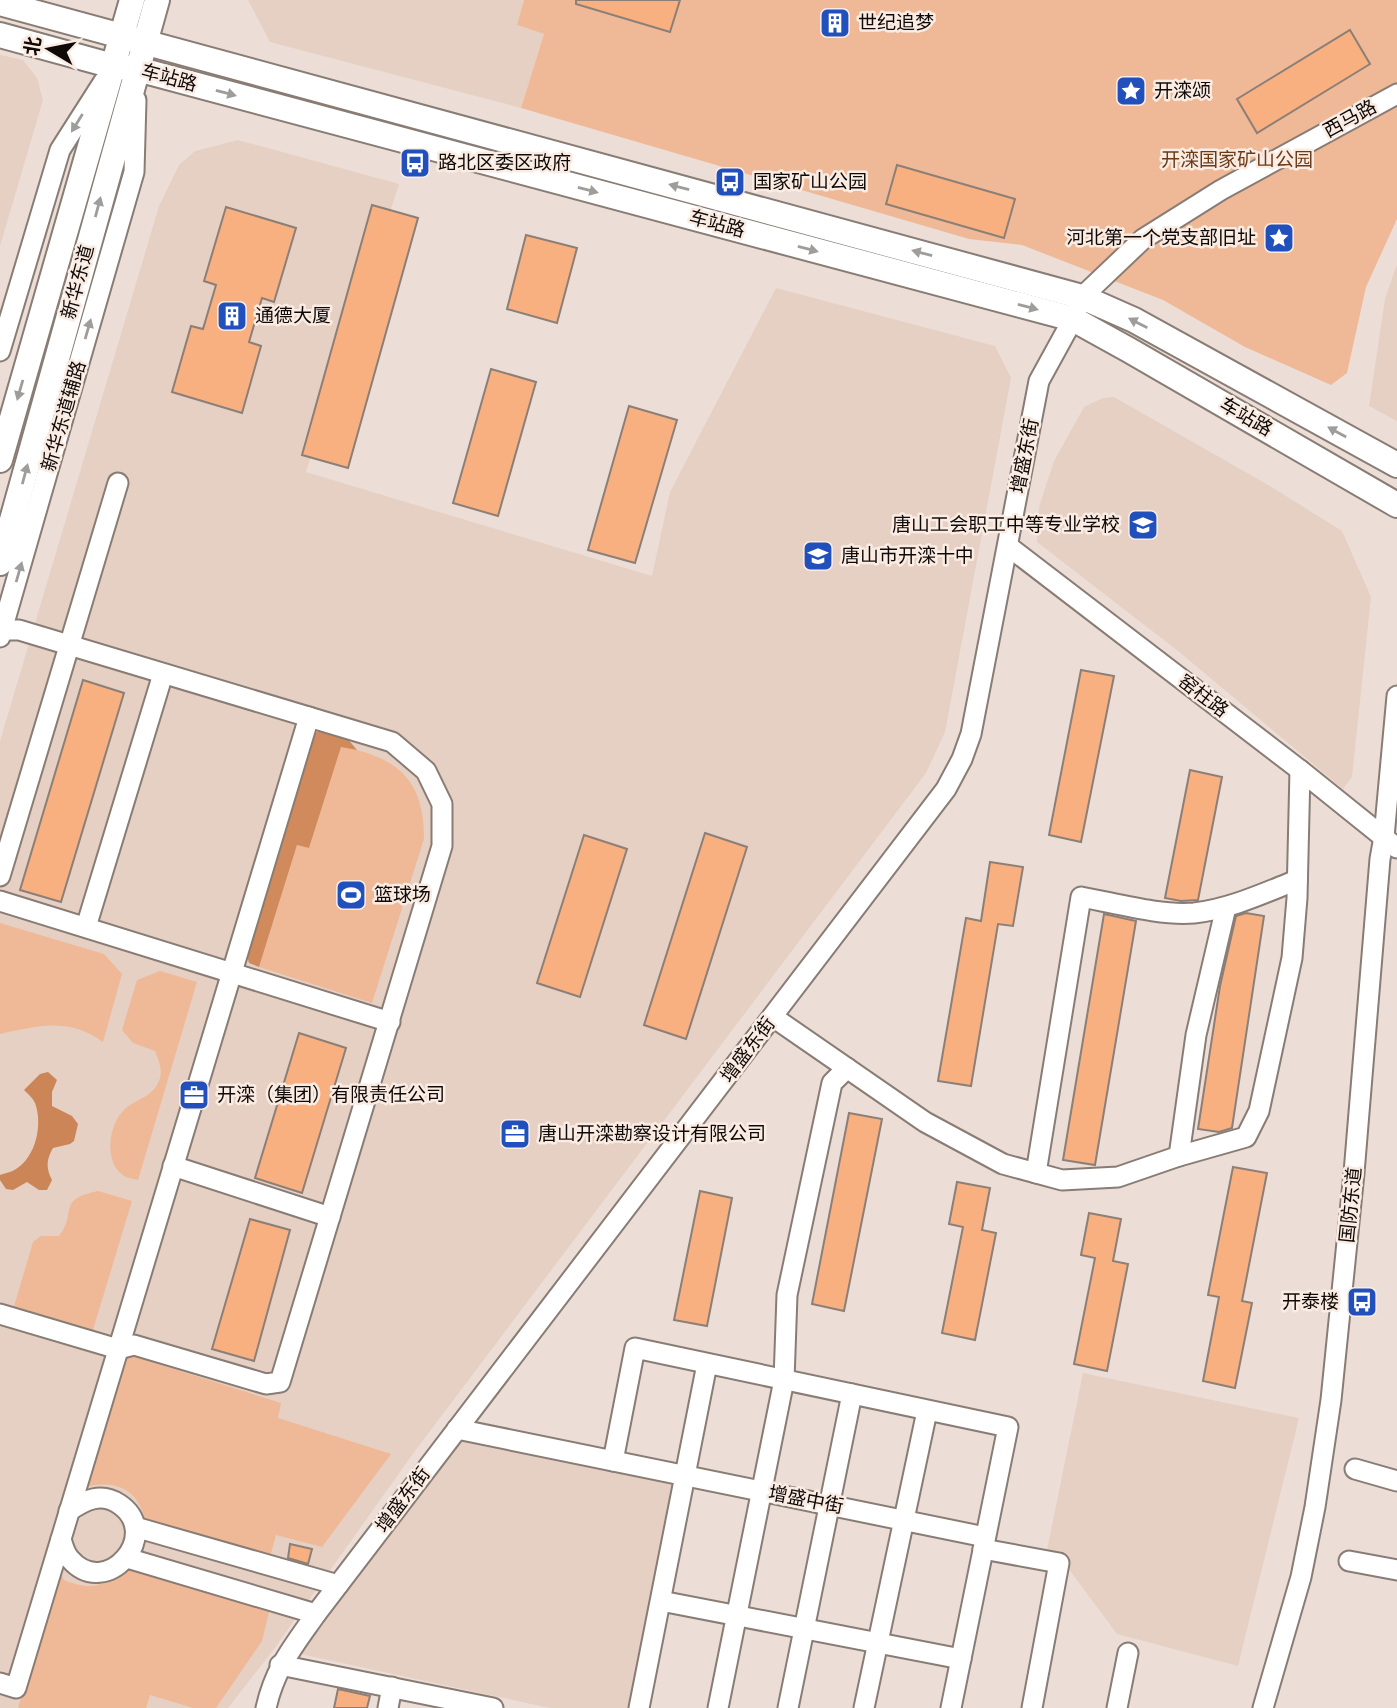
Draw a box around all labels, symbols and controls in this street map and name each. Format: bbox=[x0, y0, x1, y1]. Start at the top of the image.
building icon: 世纪追梦 bbox=[818, 6, 852, 40]
place label: 世纪追梦 bbox=[858, 12, 934, 34]
north arrow bbox=[14, 14, 84, 84]
text: 北 bbox=[21, 35, 46, 57]
street label: 车站路 bbox=[139, 60, 199, 96]
place icon: 开滦颂 bbox=[1114, 74, 1148, 108]
place label: 开滦颂 bbox=[1154, 80, 1211, 102]
one-way arrow bbox=[215, 88, 237, 99]
street label: 西马路 bbox=[1320, 96, 1380, 142]
one-way arrow bbox=[71, 114, 84, 133]
bus stop icon: 路北区委区政府 bbox=[398, 146, 432, 180]
park label: 开滦国家矿山公园 bbox=[1161, 149, 1313, 171]
place label: 路北区委区政府 bbox=[438, 152, 571, 174]
bus stop icon: 国家矿山公园 bbox=[713, 165, 747, 199]
place label: 国家矿山公园 bbox=[753, 171, 867, 193]
one-way arrow bbox=[668, 182, 689, 192]
one-way arrow bbox=[577, 185, 599, 196]
one-way arrow bbox=[94, 197, 104, 218]
street label: 车站路 bbox=[687, 206, 747, 242]
place icon: 河北第一个党支部旧址 bbox=[1262, 221, 1296, 255]
place label: 河北第一个党支部旧址 bbox=[1066, 227, 1256, 249]
street label: 新华东道 bbox=[58, 242, 98, 322]
one-way arrow bbox=[798, 244, 819, 254]
one-way arrow bbox=[911, 247, 933, 258]
building icon: 通德大厦 bbox=[215, 299, 249, 333]
one-way arrow bbox=[1017, 302, 1039, 313]
place label: 通德大厦 bbox=[255, 305, 331, 327]
one-way arrow bbox=[1128, 317, 1148, 328]
one-way arrow bbox=[84, 319, 94, 340]
street label: 新华东道辅路 bbox=[38, 358, 90, 474]
one-way arrow bbox=[15, 380, 25, 401]
street label: 车站路 bbox=[1216, 393, 1276, 441]
street label: 增盛东街 bbox=[1007, 417, 1043, 495]
one-way arrow bbox=[1327, 426, 1347, 438]
one-way arrow bbox=[20, 463, 30, 484]
school or university icon: 唐山工会职工中等专业学校 bbox=[1126, 508, 1160, 542]
place label: 唐山工会职工中等专业学校 bbox=[892, 514, 1120, 536]
school or university icon: 唐山市开滦十中 bbox=[801, 539, 835, 573]
place label: 唐山市开滦十中 bbox=[841, 545, 974, 567]
one-way arrow bbox=[14, 560, 25, 582]
street label: 窑柱路 bbox=[1174, 670, 1232, 722]
sports icon: 篮球场 bbox=[334, 878, 368, 912]
place label: 篮球场 bbox=[374, 884, 431, 906]
street label: 增盛东街 bbox=[716, 1013, 780, 1087]
office icon: 开滦（集团）有限责任公司 bbox=[177, 1078, 211, 1112]
place label: 开滦（集团）有限责任公司 bbox=[217, 1084, 445, 1106]
office icon: 唐山开滦勘察设计有限公司 bbox=[498, 1117, 532, 1151]
place label: 唐山开滦勘察设计有限公司 bbox=[538, 1123, 766, 1145]
street label: 国防东道 bbox=[1336, 1166, 1366, 1244]
bus stop icon: 开泰楼 bbox=[1345, 1285, 1379, 1319]
place label: 开泰楼 bbox=[1282, 1291, 1339, 1313]
street label: 增盛东街 bbox=[371, 1463, 435, 1537]
street label: 增盛中街 bbox=[767, 1482, 845, 1518]

